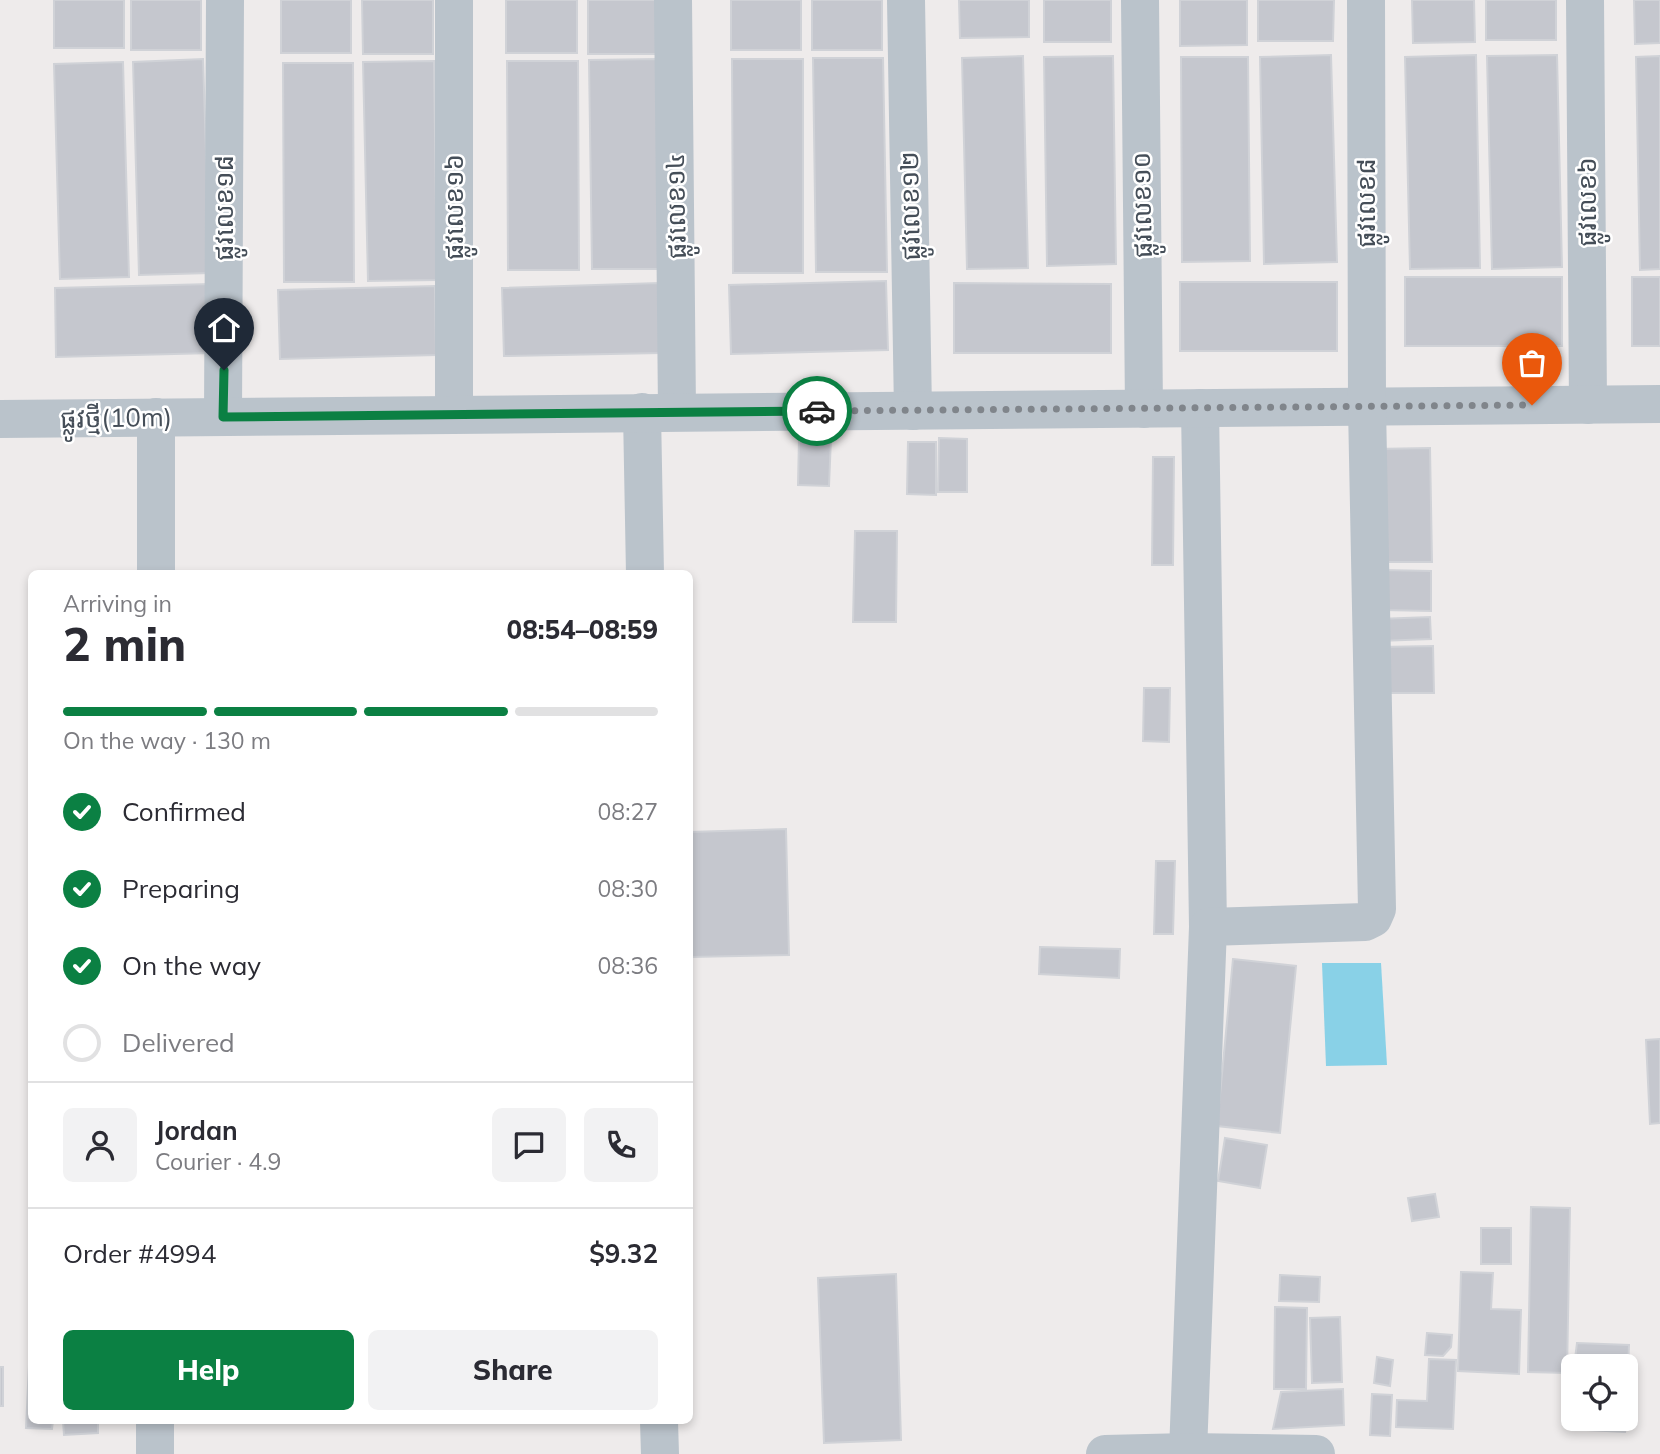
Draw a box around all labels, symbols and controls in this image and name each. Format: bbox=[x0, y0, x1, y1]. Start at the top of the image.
street label: ផ្លូវលេខ១២ bbox=[892, 151, 935, 261]
street label: ផ្លូវលេខ១០ bbox=[1124, 152, 1167, 258]
street label: ផ្លូវលេខ១៤ bbox=[658, 153, 701, 259]
street label: ផ្លូវលេខ១៦ bbox=[437, 154, 478, 260]
street label: ផ្លូវលេខ១៨ bbox=[207, 155, 248, 261]
street label: ផ្លូវលេខ៦ bbox=[1570, 157, 1611, 247]
street label: ផ្លូវលេខ៨ bbox=[1349, 158, 1390, 248]
pin bbox=[194, 298, 254, 370]
icon: home bbox=[205, 309, 243, 347]
pin bbox=[1502, 333, 1562, 405]
icon: bag bbox=[1513, 344, 1551, 382]
courier bbox=[782, 376, 852, 446]
icon: car bbox=[798, 392, 836, 430]
street label: ផ្លូវថ្មី(10m) bbox=[60, 400, 172, 443]
text: Arriving in bbox=[63, 589, 172, 618]
text: 08:54–08:59 bbox=[507, 613, 658, 646]
text: 2 min bbox=[63, 615, 186, 673]
text: On the way · 130 m bbox=[63, 726, 271, 755]
icon: check bbox=[63, 793, 101, 831]
text: Confirmed bbox=[122, 795, 246, 828]
text: 08:27 bbox=[598, 797, 658, 826]
icon: check bbox=[63, 870, 101, 908]
text: Preparing bbox=[122, 872, 240, 905]
text: 08:30 bbox=[598, 874, 658, 903]
icon: check bbox=[63, 947, 101, 985]
text: On the way bbox=[122, 949, 261, 982]
text: 08:36 bbox=[598, 951, 658, 980]
text: Delivered bbox=[122, 1026, 235, 1059]
button: person bbox=[63, 1108, 137, 1182]
button: chat bbox=[492, 1108, 566, 1182]
button: phone bbox=[584, 1108, 658, 1182]
text: Jordan bbox=[155, 1114, 238, 1147]
text: Courier · 4.9 bbox=[155, 1147, 281, 1176]
text: Order #4994 bbox=[63, 1237, 216, 1270]
text: $9.32 bbox=[589, 1237, 658, 1270]
button: Help bbox=[63, 1330, 354, 1410]
button: Share bbox=[368, 1330, 658, 1410]
map controls bbox=[1561, 1354, 1638, 1431]
button: locate bbox=[1561, 1354, 1638, 1431]

